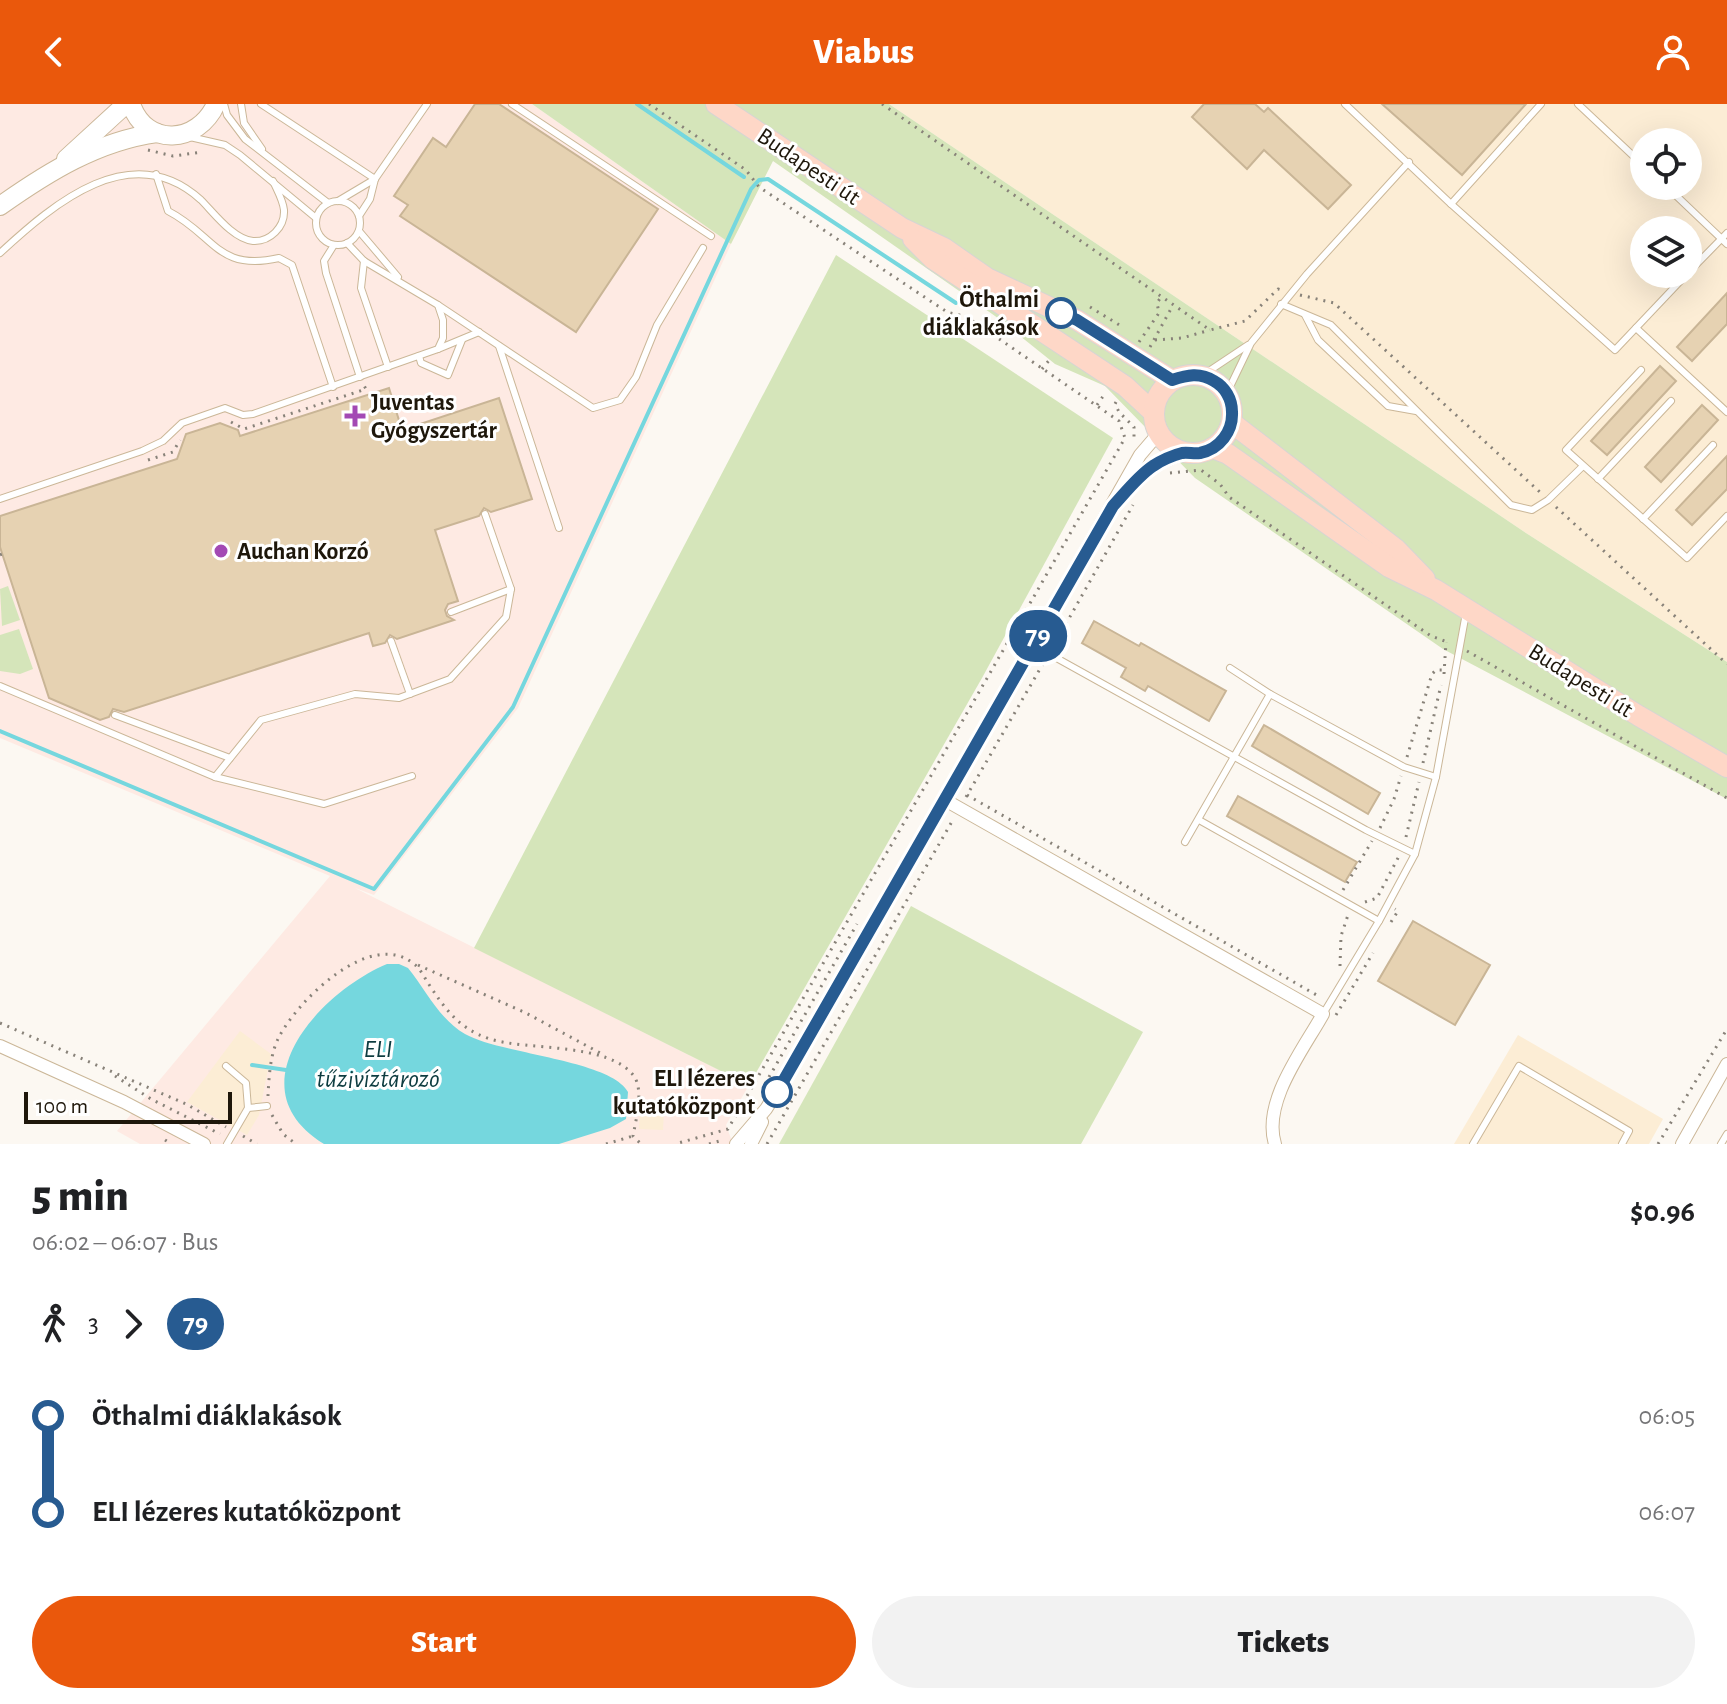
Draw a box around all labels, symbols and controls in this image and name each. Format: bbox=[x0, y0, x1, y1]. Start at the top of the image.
icon: back bbox=[32, 30, 76, 74]
icon: person bbox=[1651, 30, 1695, 74]
text: Viabus bbox=[813, 34, 914, 70]
street label: Budapesti út bbox=[753, 124, 864, 210]
map controls bbox=[1630, 128, 1702, 288]
button: locate bbox=[1630, 128, 1702, 200]
button: layers bbox=[1630, 216, 1702, 288]
place label: Öthalmi diáklakások bbox=[923, 285, 1039, 340]
marker: Öthalmi diáklakások bbox=[1046, 298, 1076, 328]
place label: Juventas Gyógyszertár bbox=[371, 391, 498, 443]
marker: Juventas Gyógyszertár bbox=[346, 407, 364, 425]
place label: Auchan Korzó bbox=[237, 540, 369, 564]
marker: Auchan Korzó bbox=[212, 542, 230, 560]
line badge: 79 bbox=[1002, 610, 1074, 662]
text: 79 bbox=[1025, 622, 1051, 650]
street label: Budapesti út bbox=[1524, 639, 1637, 722]
water label: ELI tűzivíztározó bbox=[316, 1036, 440, 1092]
place label: ELI lézeres kutatóközpont bbox=[613, 1067, 755, 1119]
marker: ELI lézeres kutatóközpont bbox=[762, 1077, 792, 1107]
scale bar bbox=[24, 1088, 232, 1124]
text: 100 m bbox=[36, 1095, 88, 1117]
text: 5 min bbox=[32, 1175, 129, 1219]
text: $0.96 bbox=[1630, 1197, 1695, 1227]
text: 06:02 – 06:07 · Bus bbox=[32, 1229, 218, 1255]
icon: walk bbox=[32, 1302, 76, 1346]
icon: forward bbox=[111, 1302, 155, 1346]
text: 79 bbox=[183, 1310, 208, 1338]
text: 3 bbox=[88, 1311, 99, 1337]
text: Öthalmi diáklakások bbox=[92, 1401, 342, 1431]
text: 06:05 bbox=[1639, 1403, 1695, 1429]
text: ELI lézeres kutatóközpont bbox=[92, 1497, 401, 1527]
text: 06:07 bbox=[1639, 1499, 1695, 1525]
button: Start bbox=[32, 1596, 856, 1688]
button: Tickets bbox=[872, 1596, 1695, 1688]

